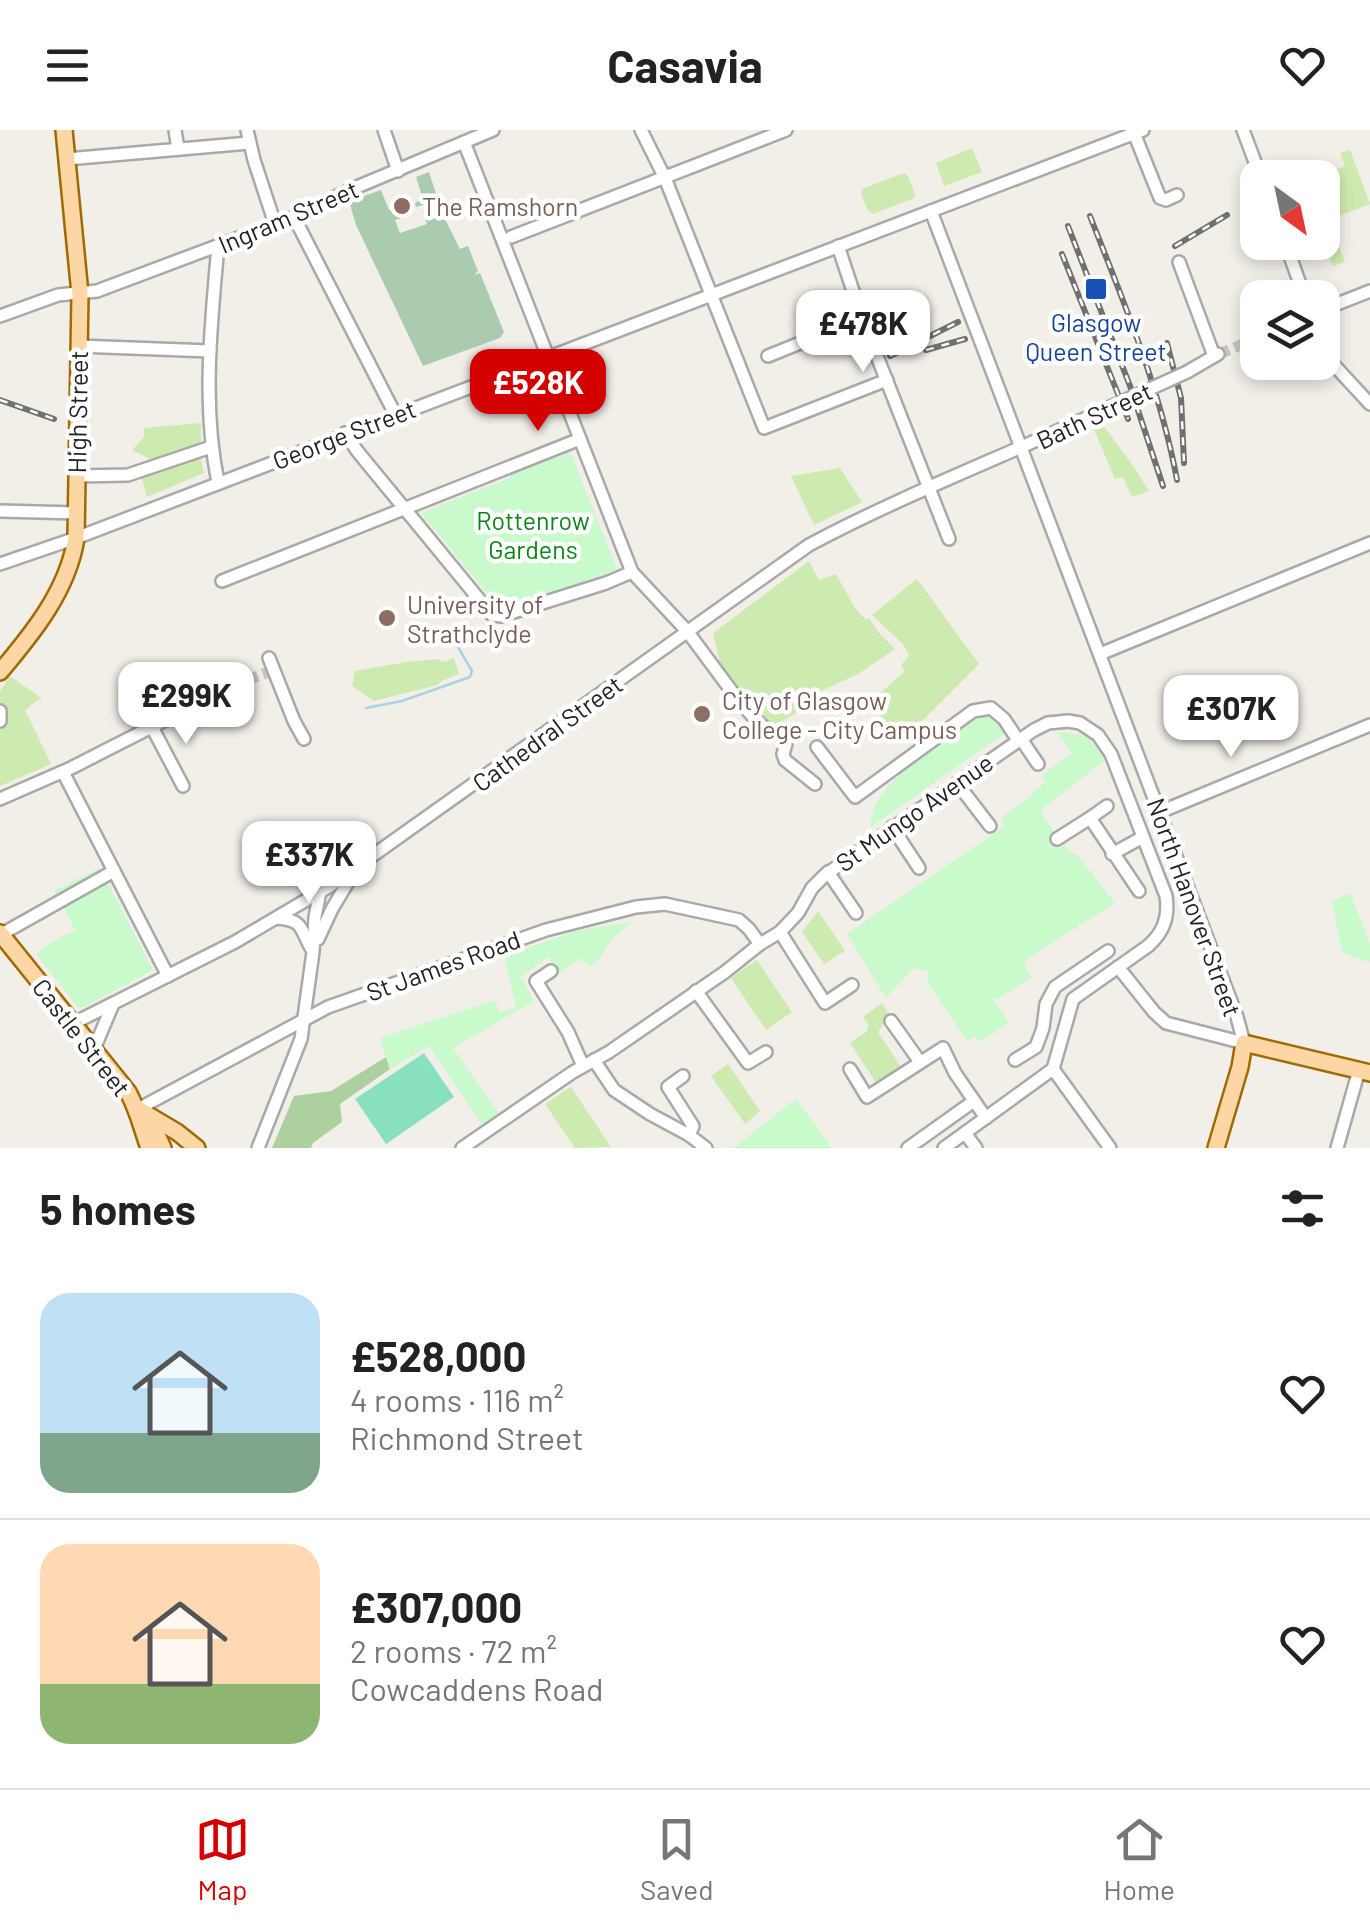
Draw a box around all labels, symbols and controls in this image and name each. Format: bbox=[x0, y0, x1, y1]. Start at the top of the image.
icon: menu bbox=[40, 38, 95, 93]
text: Casavia bbox=[607, 38, 763, 92]
icon: heart bbox=[1275, 38, 1330, 93]
north arrow bbox=[1240, 160, 1340, 260]
map controls bbox=[1240, 160, 1340, 380]
street label: Ingram Street bbox=[214, 173, 362, 259]
place label: The Ramshorn bbox=[422, 191, 578, 221]
marker: The Ramshorn bbox=[391, 195, 413, 217]
marker: Glasgow Queen Street bbox=[1083, 276, 1109, 302]
button: layers bbox=[1240, 280, 1340, 380]
pin: £478K bbox=[793, 290, 933, 375]
text: £478K bbox=[818, 303, 908, 341]
place label: Glasgow Queen Street bbox=[1025, 307, 1167, 366]
pin: £528K bbox=[468, 349, 608, 434]
street label: High Street bbox=[61, 350, 93, 474]
text: £528K bbox=[492, 362, 584, 400]
street label: Bath Street bbox=[1031, 375, 1157, 455]
street label: George Street bbox=[268, 393, 420, 475]
park label: Rottenrow Gardens bbox=[476, 505, 590, 564]
place label: University of Strathclyde bbox=[407, 589, 543, 648]
marker: University of Strathclyde bbox=[376, 607, 398, 629]
pin: £299K bbox=[116, 662, 256, 747]
street label: Cathedral Street bbox=[466, 669, 628, 797]
text: £299K bbox=[140, 675, 232, 713]
pin: £307K bbox=[1161, 675, 1301, 760]
place label: City of Glasgow College - City Campus bbox=[722, 685, 957, 744]
text: £307K bbox=[1185, 688, 1277, 726]
marker: City of Glasgow College - City Campus bbox=[691, 703, 713, 725]
street label: St Mungo Avenue bbox=[830, 747, 998, 877]
street label: North Hanover Street bbox=[1142, 794, 1248, 1020]
pin: £337K bbox=[239, 821, 379, 906]
text: £337K bbox=[264, 834, 354, 872]
street label: St James Road bbox=[362, 923, 524, 1007]
street label: Castle Street bbox=[27, 972, 137, 1102]
icon: filters bbox=[1275, 1181, 1330, 1236]
text: 5 homes bbox=[40, 1183, 196, 1233]
text: £528,000 bbox=[350, 1330, 526, 1380]
icon: home bbox=[120, 1333, 240, 1453]
icon: heart bbox=[1275, 1366, 1330, 1421]
text: 4 rooms · 116 m² bbox=[350, 1380, 564, 1418]
text: Richmond Street bbox=[350, 1418, 584, 1456]
text: £307,000 bbox=[350, 1581, 522, 1631]
icon: home bbox=[120, 1584, 240, 1704]
icon: heart bbox=[1275, 1617, 1330, 1672]
text: 2 rooms · 72 m² bbox=[350, 1631, 557, 1669]
text: Cowcaddens Road bbox=[350, 1669, 604, 1707]
tab: Map bbox=[195, 1812, 250, 1906]
tab: Saved bbox=[640, 1812, 714, 1906]
tab: Home bbox=[1104, 1812, 1175, 1906]

